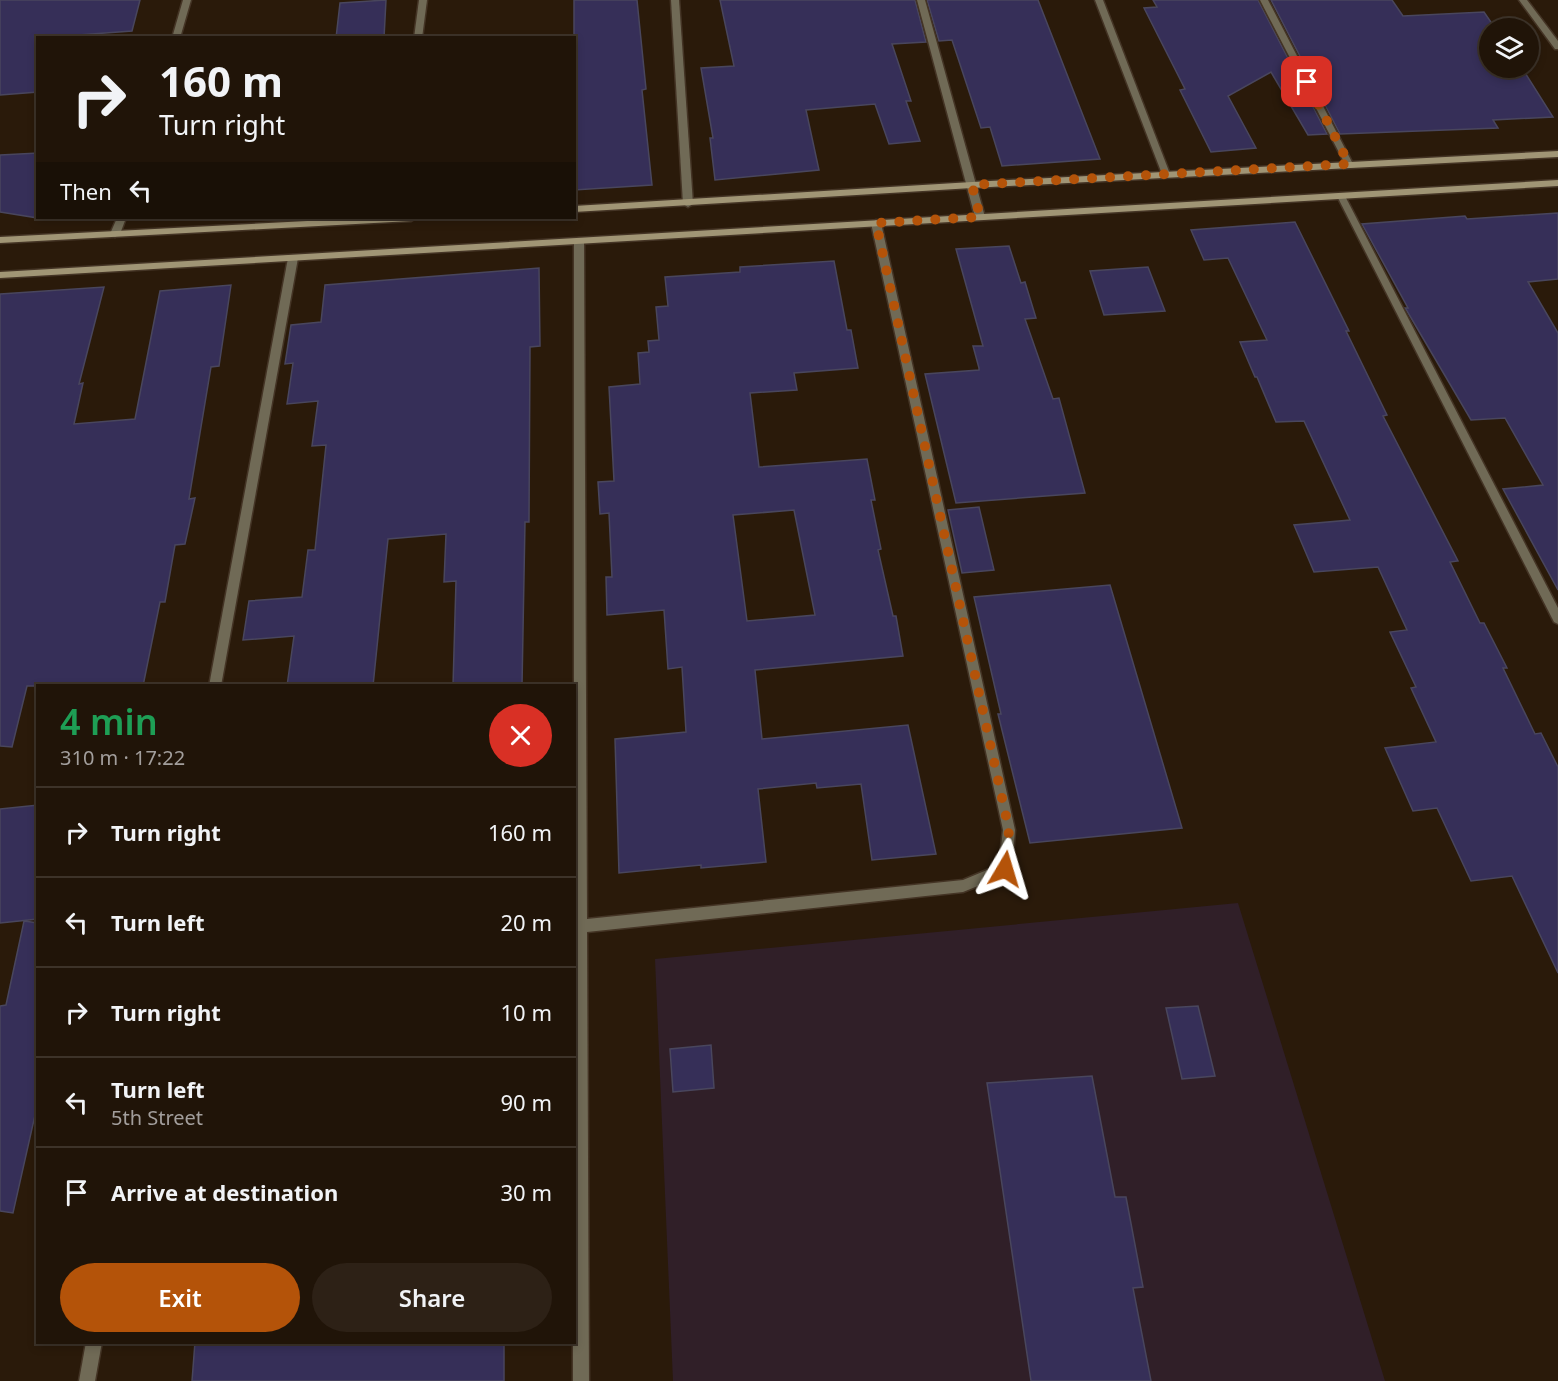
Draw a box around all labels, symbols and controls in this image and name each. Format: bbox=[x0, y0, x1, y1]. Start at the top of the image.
map controls bbox=[1479, 18, 1539, 78]
button: layers bbox=[1479, 18, 1539, 78]
text: 160 m bbox=[159, 52, 283, 109]
pin bbox=[1281, 56, 1332, 107]
icon: right bbox=[60, 60, 138, 138]
icon: arrive bbox=[1290, 65, 1323, 98]
text: Turn right bbox=[159, 106, 285, 143]
icon: left bbox=[124, 174, 157, 207]
text: Then bbox=[60, 176, 112, 206]
text: 4 min bbox=[60, 697, 158, 746]
button: close bbox=[489, 704, 552, 767]
text: 310 m · 17:22 bbox=[60, 744, 185, 771]
icon: right bbox=[60, 816, 93, 849]
text: Turn right bbox=[111, 817, 221, 847]
text: 160 m bbox=[488, 817, 552, 847]
position arrow bbox=[973, 837, 1037, 901]
icon: left bbox=[60, 906, 93, 939]
text: Turn left bbox=[111, 907, 205, 937]
text: 20 m bbox=[501, 907, 552, 937]
icon: right bbox=[60, 996, 93, 1029]
text: Turn right bbox=[111, 997, 221, 1027]
text: 10 m bbox=[501, 997, 552, 1027]
text: Turn left bbox=[111, 1074, 205, 1104]
icon: left bbox=[60, 1086, 93, 1119]
text: 90 m bbox=[501, 1087, 552, 1117]
text: 5th Street bbox=[111, 1104, 203, 1131]
icon: arrive bbox=[60, 1176, 93, 1209]
text: Arrive at destination bbox=[111, 1177, 338, 1207]
text: 30 m bbox=[501, 1177, 552, 1207]
button: Exit bbox=[60, 1263, 300, 1332]
button: Share bbox=[312, 1263, 552, 1332]

